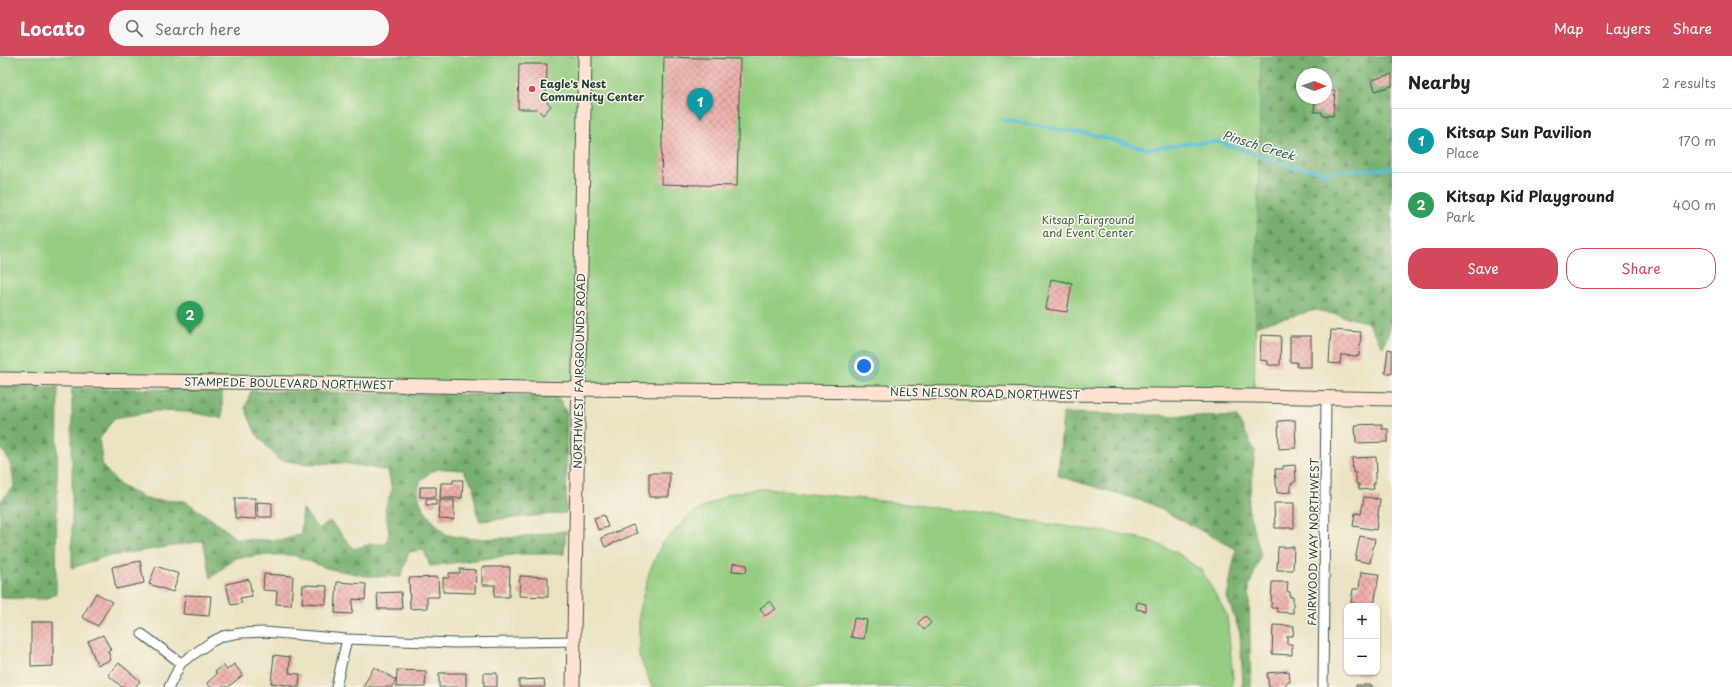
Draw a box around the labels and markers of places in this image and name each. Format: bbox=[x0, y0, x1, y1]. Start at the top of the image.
place label: Eagle's Nest Community Center bbox=[540, 75, 645, 105]
marker: Eagle's Nest Community Center bbox=[527, 84, 537, 94]
pin: 1 bbox=[687, 88, 713, 121]
pin: 2 bbox=[177, 301, 203, 334]

